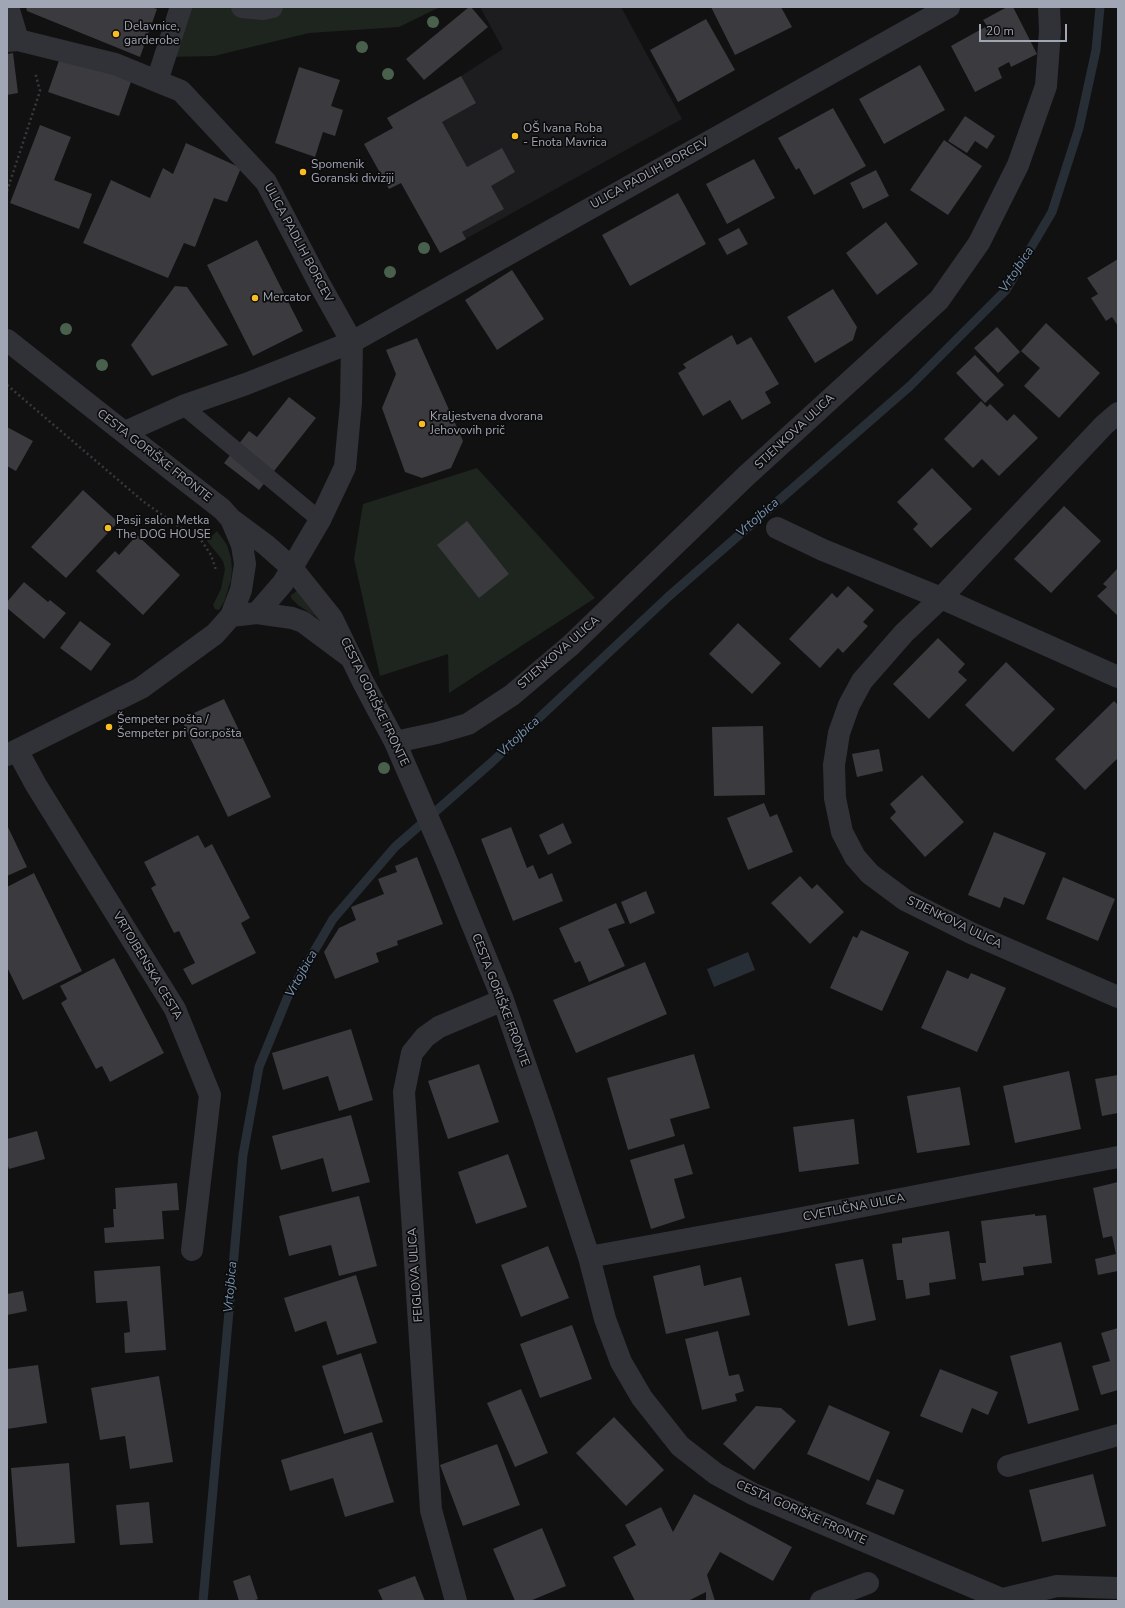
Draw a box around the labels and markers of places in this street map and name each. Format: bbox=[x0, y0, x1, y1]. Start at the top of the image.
place label: Delavnice, garderobe bbox=[124, 20, 179, 48]
marker: Delavnice, garderobe bbox=[111, 29, 121, 39]
place label: OŠ Ivana Roba - Enota Mavrica bbox=[523, 122, 607, 150]
marker: OŠ Ivana Roba - Enota Mavrica bbox=[510, 131, 520, 141]
place label: Spomenik Goranski diviziji bbox=[311, 158, 394, 186]
marker: Spomenik Goranski diviziji bbox=[298, 167, 308, 177]
place label: Mercator bbox=[263, 291, 311, 305]
marker: Mercator bbox=[250, 293, 260, 303]
place label: Kraljestvena dvorana Jehovovih prič bbox=[430, 410, 543, 438]
marker: Kraljestvena dvorana Jehovovih prič bbox=[417, 419, 427, 429]
place label: Pasji salon Metka The DOG HOUSE bbox=[116, 514, 211, 542]
marker: Pasji salon Metka The DOG HOUSE bbox=[103, 523, 113, 533]
place label: Šempeter pošta / Šempeter pri Gor.pošta bbox=[117, 713, 242, 741]
marker: Šempeter pošta / Šempeter pri Gor.pošta bbox=[104, 722, 114, 732]

